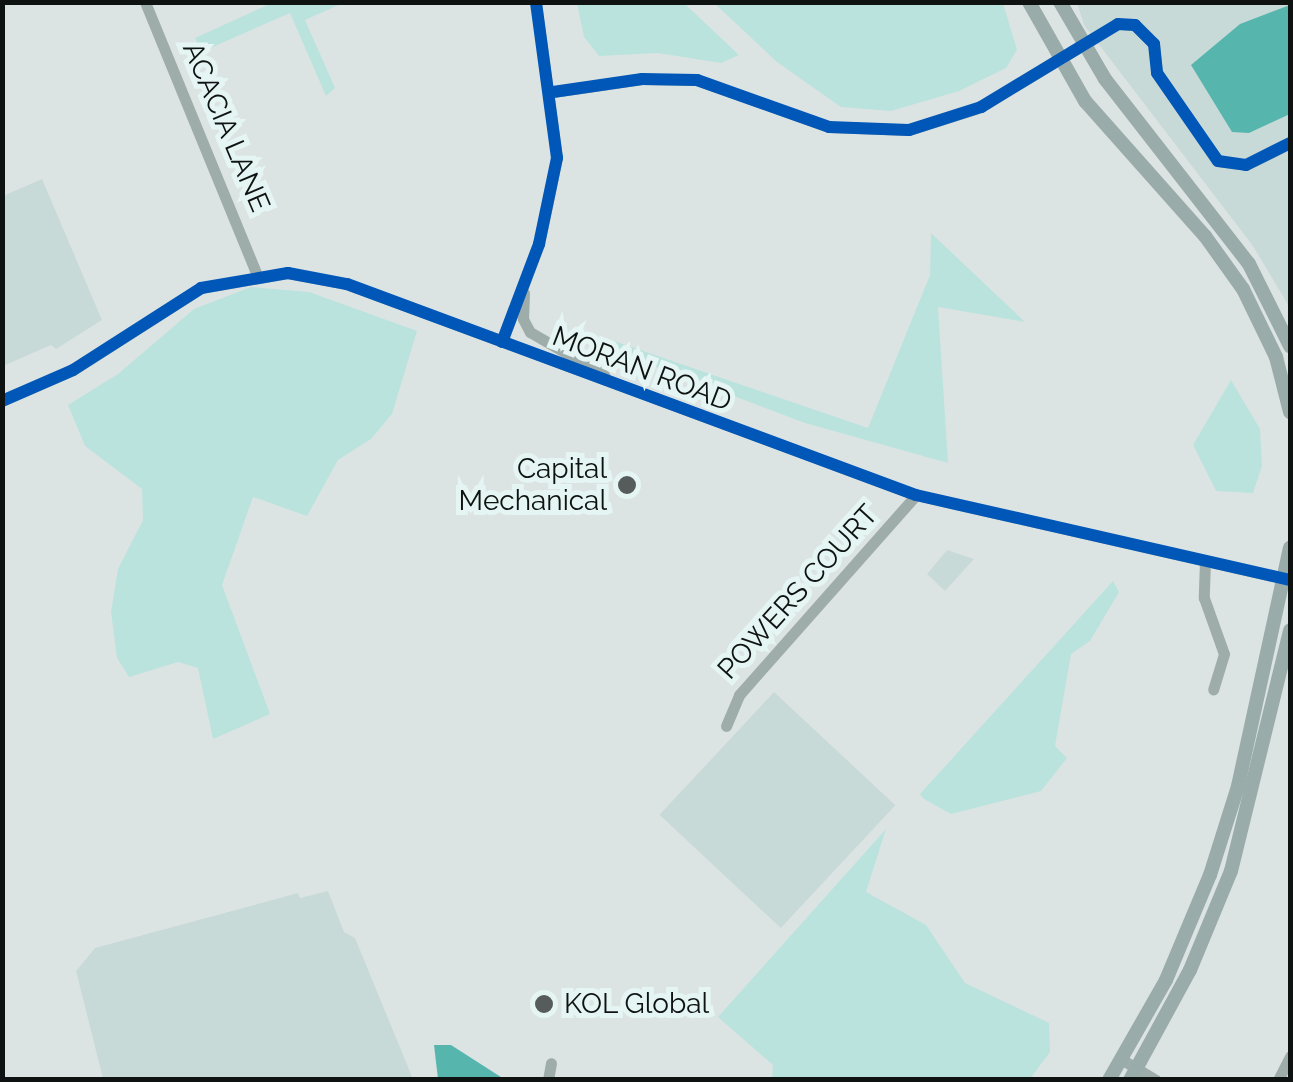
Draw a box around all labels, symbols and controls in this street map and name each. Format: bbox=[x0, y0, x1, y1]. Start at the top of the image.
street label: ACACIA LANE bbox=[175, 37, 277, 217]
street label: MORAN ROAD bbox=[548, 319, 736, 419]
place label: Capital Mechanical bbox=[459, 452, 607, 518]
marker: Capital Mechanical bbox=[616, 474, 638, 496]
street label: POWERS COURT bbox=[711, 498, 885, 686]
place label: KOL Global bbox=[564, 987, 710, 1021]
marker: KOL Global bbox=[533, 993, 555, 1015]

